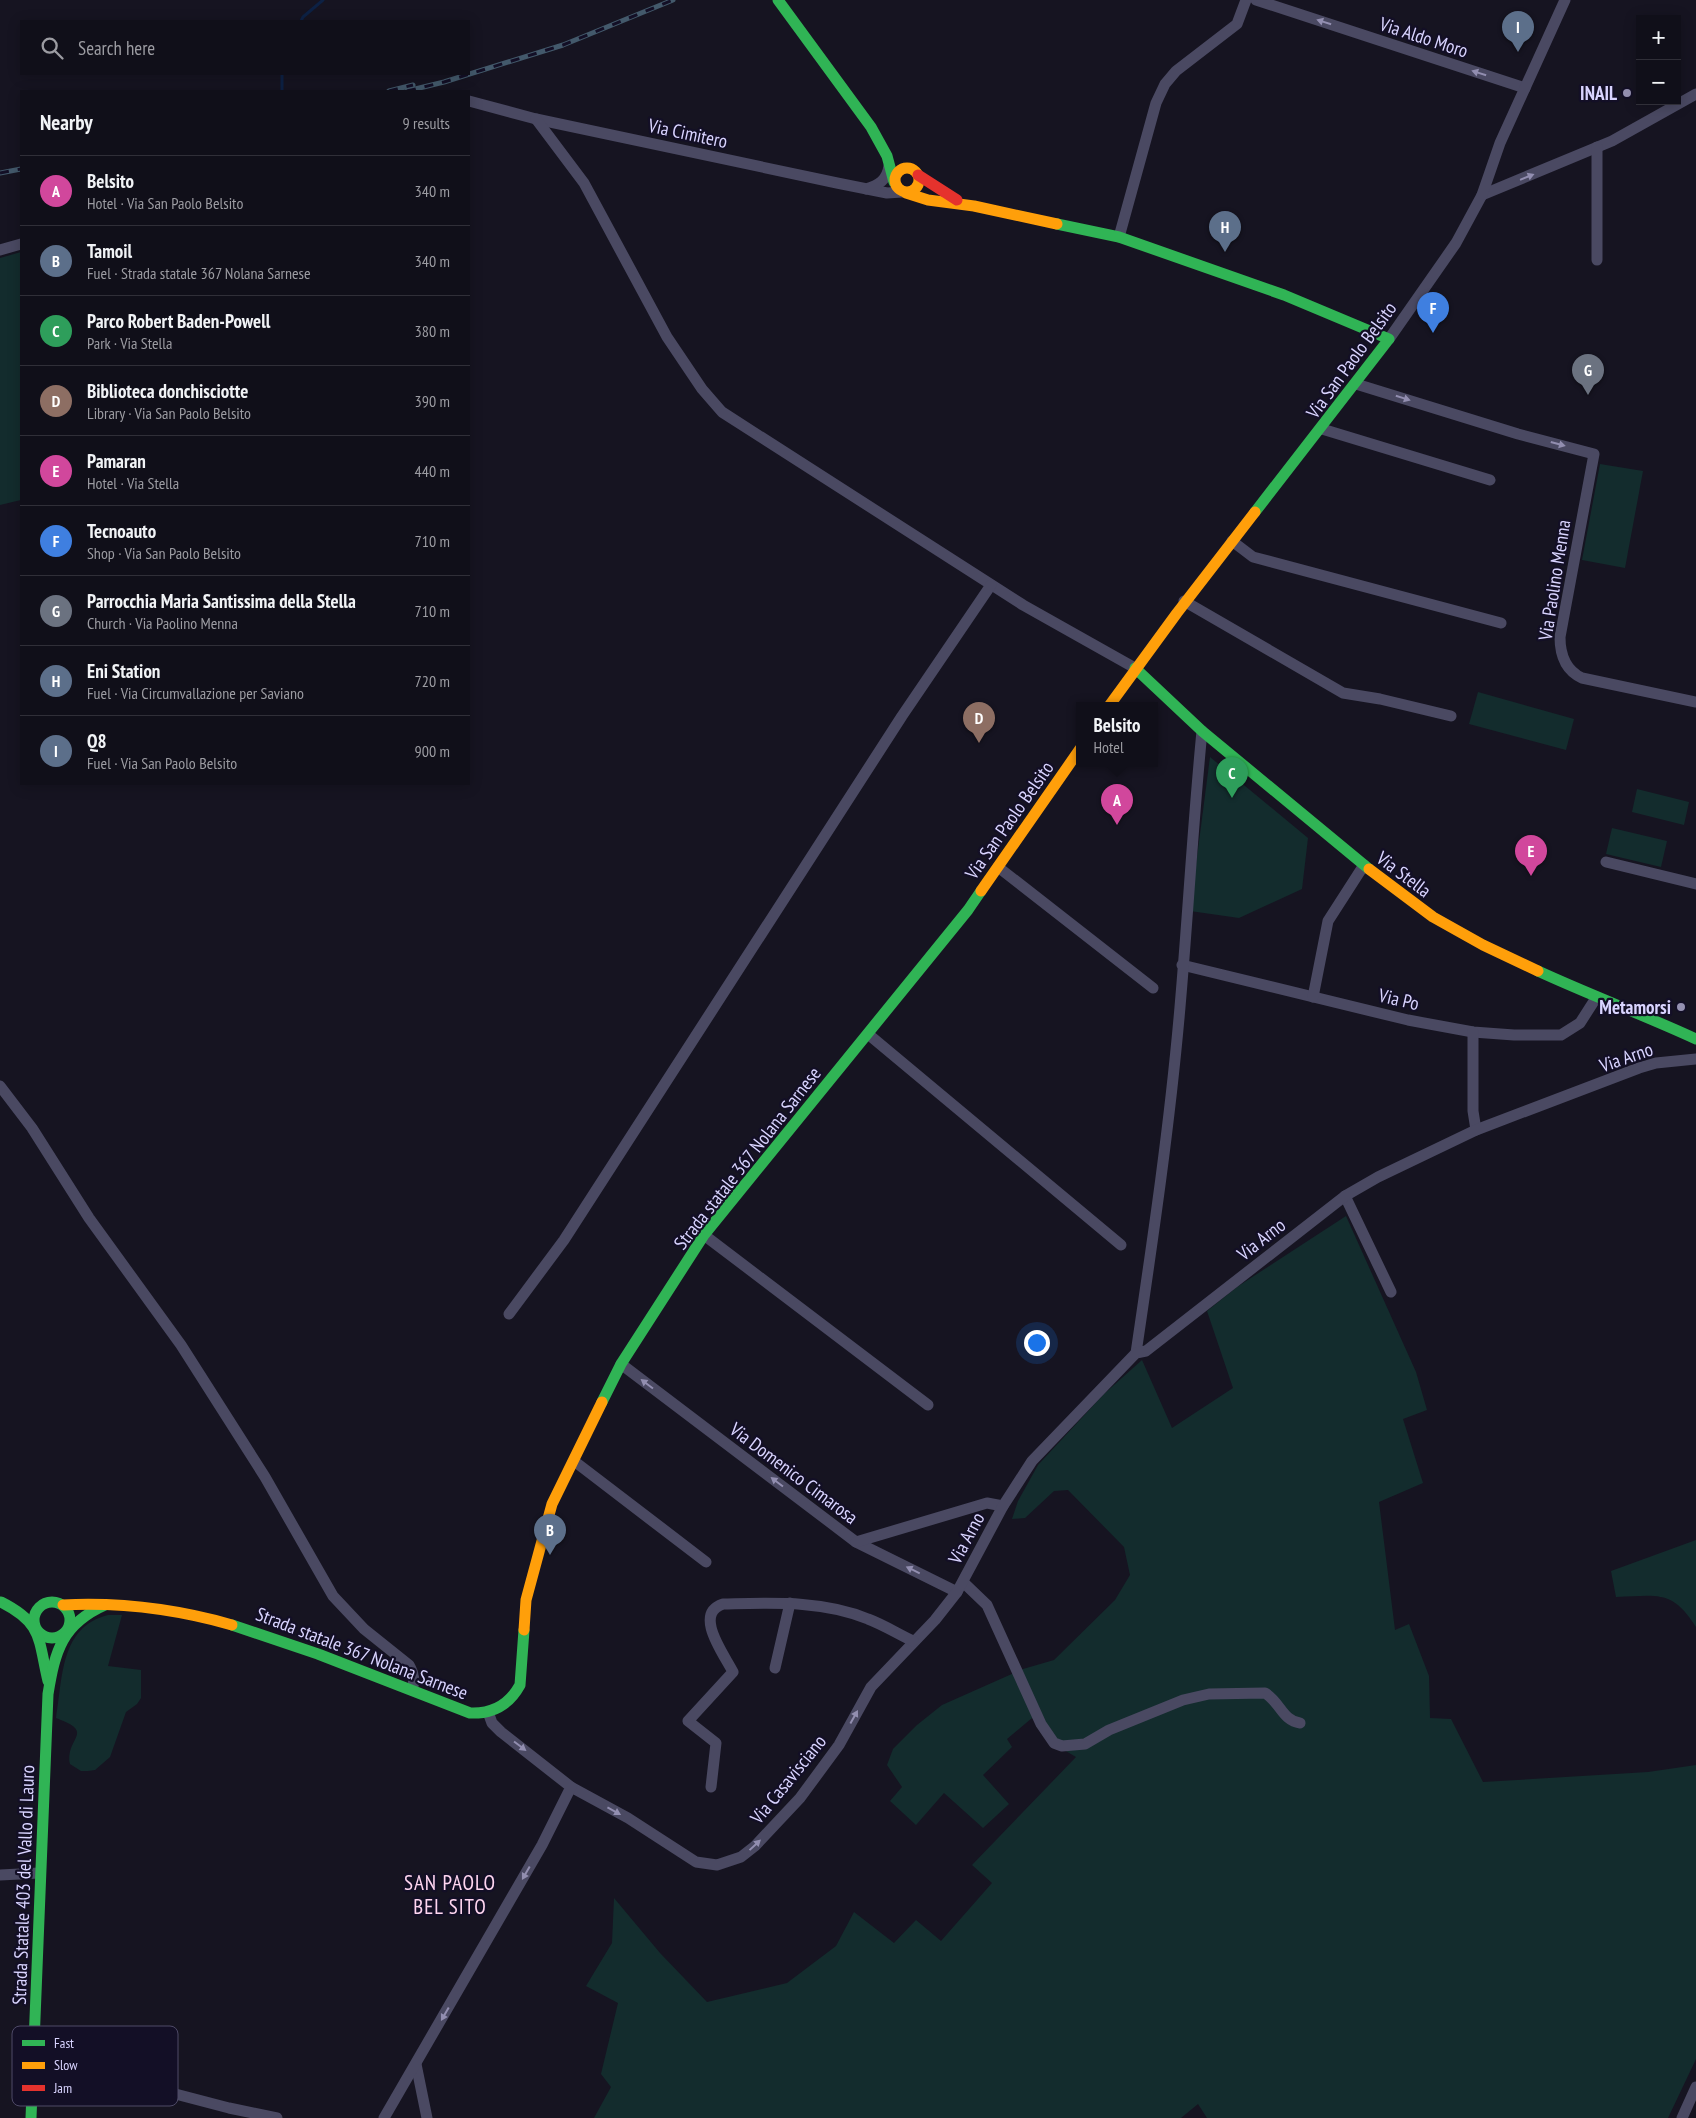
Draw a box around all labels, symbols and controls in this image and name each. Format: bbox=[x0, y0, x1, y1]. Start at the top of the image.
street label: Via Aldo Moro bbox=[1376, 11, 1471, 63]
pin: I bbox=[1502, 11, 1534, 52]
map controls bbox=[1636, 15, 1681, 105]
button: + bbox=[1636, 15, 1681, 60]
one-way arrow bbox=[1317, 18, 1332, 26]
search box bbox=[20, 20, 470, 75]
icon: search bbox=[38, 34, 66, 62]
text: Search here bbox=[78, 36, 155, 60]
button: − bbox=[1636, 60, 1681, 105]
one-way arrow bbox=[1471, 68, 1486, 76]
place label: INAIL bbox=[1580, 81, 1617, 105]
marker: INAIL bbox=[1621, 87, 1633, 99]
text: Nearby bbox=[40, 109, 93, 136]
text: 9 results bbox=[403, 113, 450, 133]
street label: Via Cimitero bbox=[645, 113, 730, 153]
text: Belsito bbox=[87, 169, 134, 193]
one-way arrow bbox=[1520, 173, 1535, 181]
text: A bbox=[52, 181, 60, 201]
text: 340 m bbox=[415, 181, 450, 201]
text: Hotel · Via San Paolo Belsito bbox=[87, 193, 243, 213]
pin: H bbox=[1209, 211, 1241, 252]
text: Tamoil bbox=[87, 239, 132, 263]
text: B bbox=[52, 251, 60, 271]
text: 340 m bbox=[415, 251, 450, 271]
text: Fuel · Strada statale 367 Nolana Sarnese bbox=[87, 263, 311, 283]
pin: F bbox=[1417, 292, 1449, 333]
street label: Via San Paolo Belsito bbox=[1300, 297, 1401, 424]
text: Parco Robert Baden-Powell bbox=[87, 309, 270, 333]
text: C bbox=[52, 321, 60, 341]
text: 380 m bbox=[415, 321, 450, 341]
text: Park · Via Stella bbox=[87, 333, 172, 353]
pin: G bbox=[1572, 354, 1604, 395]
text: Biblioteca donchisciotte bbox=[87, 379, 248, 403]
text: D bbox=[52, 391, 60, 411]
text: 390 m bbox=[415, 391, 450, 411]
one-way arrow bbox=[1395, 395, 1410, 403]
text: Library · Via San Paolo Belsito bbox=[87, 403, 251, 423]
one-way arrow bbox=[1551, 441, 1566, 449]
text: Pamaran bbox=[87, 449, 146, 473]
text: E bbox=[53, 461, 59, 481]
text: 440 m bbox=[415, 461, 450, 481]
text: Hotel · Via Stella bbox=[87, 473, 179, 493]
street label: Via Paolino Menna bbox=[1532, 518, 1575, 643]
text: Tecnoauto bbox=[87, 519, 156, 543]
text: F bbox=[53, 531, 59, 551]
text: 710 m bbox=[415, 531, 450, 551]
text: Shop · Via San Paolo Belsito bbox=[87, 543, 241, 563]
text: Parrocchia Maria Santissima della Stella bbox=[87, 589, 356, 613]
text: G bbox=[52, 601, 60, 621]
text: 710 m bbox=[415, 601, 450, 621]
text: Church · Via Paolino Menna bbox=[87, 613, 238, 633]
text: Eni Station bbox=[87, 659, 160, 683]
text: H bbox=[52, 671, 60, 691]
text: 720 m bbox=[415, 671, 450, 691]
text: Fuel · Via Circumvallazione per Saviano bbox=[87, 683, 304, 703]
pin: D bbox=[963, 702, 995, 743]
popup bbox=[1076, 702, 1158, 767]
text: Belsito bbox=[1094, 713, 1140, 737]
text: Q8 bbox=[87, 729, 107, 753]
text: Hotel bbox=[1094, 737, 1124, 757]
text: I bbox=[54, 741, 58, 761]
text: 900 m bbox=[415, 741, 450, 761]
text: Fuel · Via San Paolo Belsito bbox=[87, 753, 237, 773]
street label: Via San Paolo Belsito bbox=[959, 756, 1058, 884]
pin: C bbox=[1216, 757, 1248, 798]
pin: A bbox=[1101, 784, 1133, 825]
pin: E bbox=[1515, 835, 1547, 876]
street label: Via Stella bbox=[1371, 845, 1436, 902]
street label: Via Po bbox=[1375, 982, 1422, 1015]
place label: Metamorsi bbox=[1599, 995, 1671, 1019]
marker: Metamorsi bbox=[1675, 1001, 1687, 1013]
street label: Via Arno bbox=[1595, 1037, 1656, 1078]
street label: Strada statale 367 Nolana Sarnese bbox=[668, 1062, 826, 1254]
street label: Via Arno bbox=[1231, 1213, 1290, 1266]
your location bbox=[1024, 1330, 1050, 1356]
one-way arrow bbox=[641, 1379, 654, 1390]
street label: Via Domenico Cimarosa bbox=[724, 1416, 863, 1529]
one-way arrow bbox=[771, 1477, 784, 1488]
street label: Via Arno bbox=[942, 1508, 989, 1569]
pin: B bbox=[534, 1514, 566, 1555]
one-way arrow bbox=[906, 1566, 920, 1574]
street label: Strada statale 367 Nolana Sarnese bbox=[253, 1601, 472, 1705]
one-way arrow bbox=[850, 1709, 858, 1724]
street label: Via Casavisciano bbox=[744, 1730, 831, 1829]
one-way arrow bbox=[513, 1741, 526, 1752]
street label: Strada Statale 403 del Vallo di Lauro bbox=[7, 1765, 39, 2005]
one-way arrow bbox=[607, 1806, 620, 1815]
one-way arrow bbox=[749, 1839, 761, 1851]
one-way arrow bbox=[521, 1867, 530, 1880]
district label: SAN PAOLO BEL SITO bbox=[404, 1869, 496, 1920]
one-way arrow bbox=[440, 2007, 449, 2021]
legend bbox=[12, 2026, 178, 2106]
text: Fast bbox=[54, 2034, 74, 2052]
text: Slow bbox=[54, 2056, 78, 2074]
text: Jam bbox=[53, 2079, 72, 2097]

